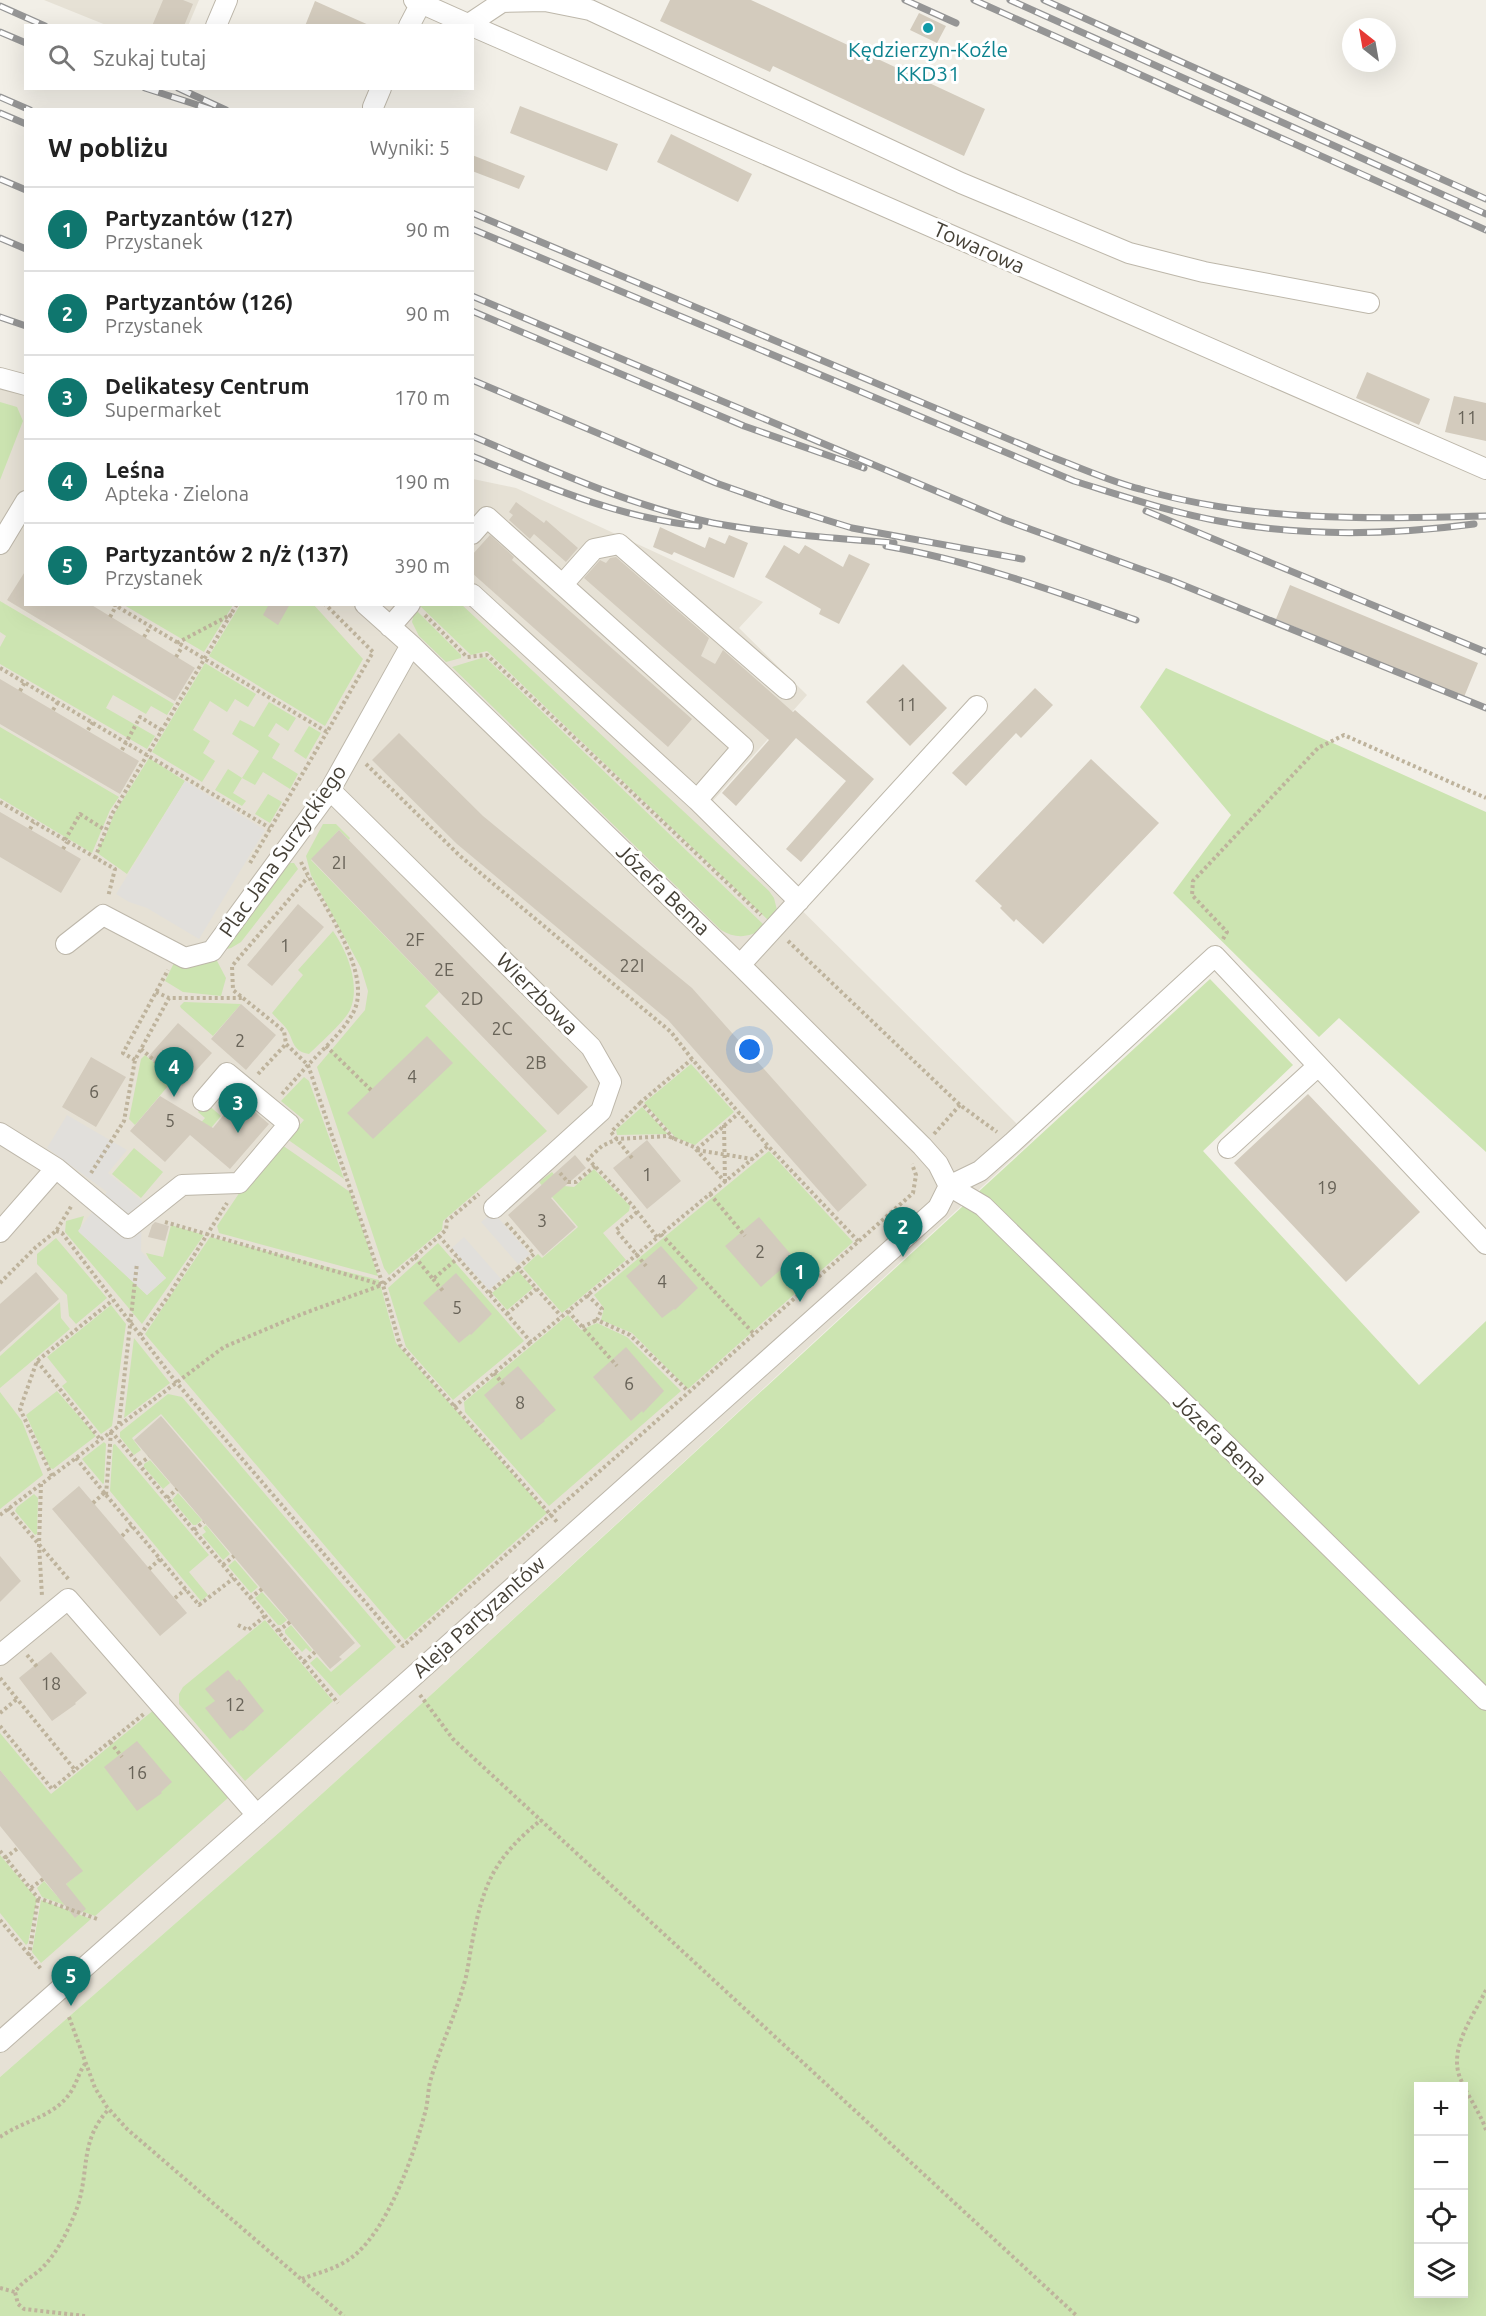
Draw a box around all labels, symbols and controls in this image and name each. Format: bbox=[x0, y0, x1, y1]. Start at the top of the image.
north arrow bbox=[1342, 18, 1396, 72]
marker: Kędzierzyn-Koźle KKD31 bbox=[921, 21, 935, 35]
search box bbox=[24, 24, 474, 90]
place label: Kędzierzyn-Koźle KKD31 bbox=[848, 37, 1008, 85]
icon: search bbox=[45, 41, 78, 74]
text: Szukaj tutaj bbox=[93, 45, 206, 70]
text: W pobliżu bbox=[48, 133, 169, 162]
text: Wyniki: 5 bbox=[370, 136, 450, 159]
text: Partyzantów (127) bbox=[105, 205, 293, 230]
street label: Towarowa bbox=[930, 216, 1029, 278]
text: 1 bbox=[62, 218, 73, 241]
text: 90 m bbox=[406, 218, 450, 241]
text: Przystanek bbox=[105, 230, 203, 253]
text: Partyzantów (126) bbox=[105, 289, 293, 314]
text: 2 bbox=[62, 302, 73, 325]
text: 90 m bbox=[406, 302, 450, 325]
text: Przystanek bbox=[105, 314, 203, 337]
text: Delikatesy Centrum bbox=[105, 373, 309, 398]
text: 3 bbox=[62, 386, 73, 409]
text: 170 m bbox=[394, 386, 450, 409]
text: Supermarket bbox=[105, 398, 221, 421]
house number: 11 bbox=[1457, 407, 1477, 427]
text: Leśna bbox=[105, 457, 165, 482]
text: 4 bbox=[62, 470, 73, 493]
text: 190 m bbox=[394, 470, 450, 493]
text: Apteka · Zielona bbox=[105, 482, 249, 505]
text: Partyzantów 2 n/ż (137) bbox=[105, 541, 349, 566]
text: 5 bbox=[62, 554, 73, 577]
text: 390 m bbox=[394, 554, 450, 577]
text: Przystanek bbox=[105, 566, 203, 589]
house number: 11 bbox=[897, 694, 917, 714]
street label: Plac Jana Surzyckiego bbox=[214, 760, 351, 941]
street label: Józefa Bema bbox=[612, 839, 716, 940]
house number: 2I bbox=[332, 852, 346, 872]
house number: 2F bbox=[405, 929, 425, 949]
house number: 1 bbox=[280, 935, 290, 955]
street label: Wierzbowa bbox=[492, 947, 584, 1039]
house number: 22I bbox=[620, 955, 644, 975]
house number: 2E bbox=[434, 959, 454, 979]
house number: 2D bbox=[461, 988, 483, 1008]
house number: 2C bbox=[491, 1018, 513, 1038]
house number: 2 bbox=[235, 1030, 245, 1050]
your location bbox=[735, 1035, 764, 1064]
pin: 4 bbox=[154, 1048, 194, 1097]
house number: 2B bbox=[525, 1052, 547, 1072]
house number: 4 bbox=[407, 1066, 417, 1086]
house number: 6 bbox=[89, 1081, 99, 1101]
pin: 3 bbox=[218, 1084, 258, 1133]
house number: 5 bbox=[165, 1110, 175, 1130]
house number: 1 bbox=[642, 1164, 652, 1184]
house number: 19 bbox=[1317, 1177, 1337, 1197]
pin: 2 bbox=[884, 1208, 922, 1257]
house number: 3 bbox=[537, 1210, 547, 1230]
house number: 2 bbox=[755, 1241, 765, 1261]
pin: 1 bbox=[780, 1252, 820, 1302]
house number: 4 bbox=[657, 1271, 667, 1291]
house number: 5 bbox=[452, 1297, 462, 1317]
house number: 6 bbox=[624, 1373, 634, 1393]
street label: Józefa Bema bbox=[1169, 1389, 1273, 1490]
house number: 8 bbox=[515, 1392, 525, 1412]
street label: Aleja Partyzantów bbox=[407, 1550, 550, 1682]
house number: 18 bbox=[41, 1673, 61, 1693]
house number: 12 bbox=[225, 1694, 245, 1714]
house number: 16 bbox=[127, 1762, 147, 1782]
pin: 5 bbox=[52, 1956, 90, 2006]
map controls bbox=[1414, 2082, 1468, 2298]
button: + bbox=[1414, 2082, 1468, 2136]
button: − bbox=[1414, 2136, 1468, 2190]
button: locate bbox=[1414, 2190, 1468, 2244]
button: layers bbox=[1414, 2244, 1468, 2298]

